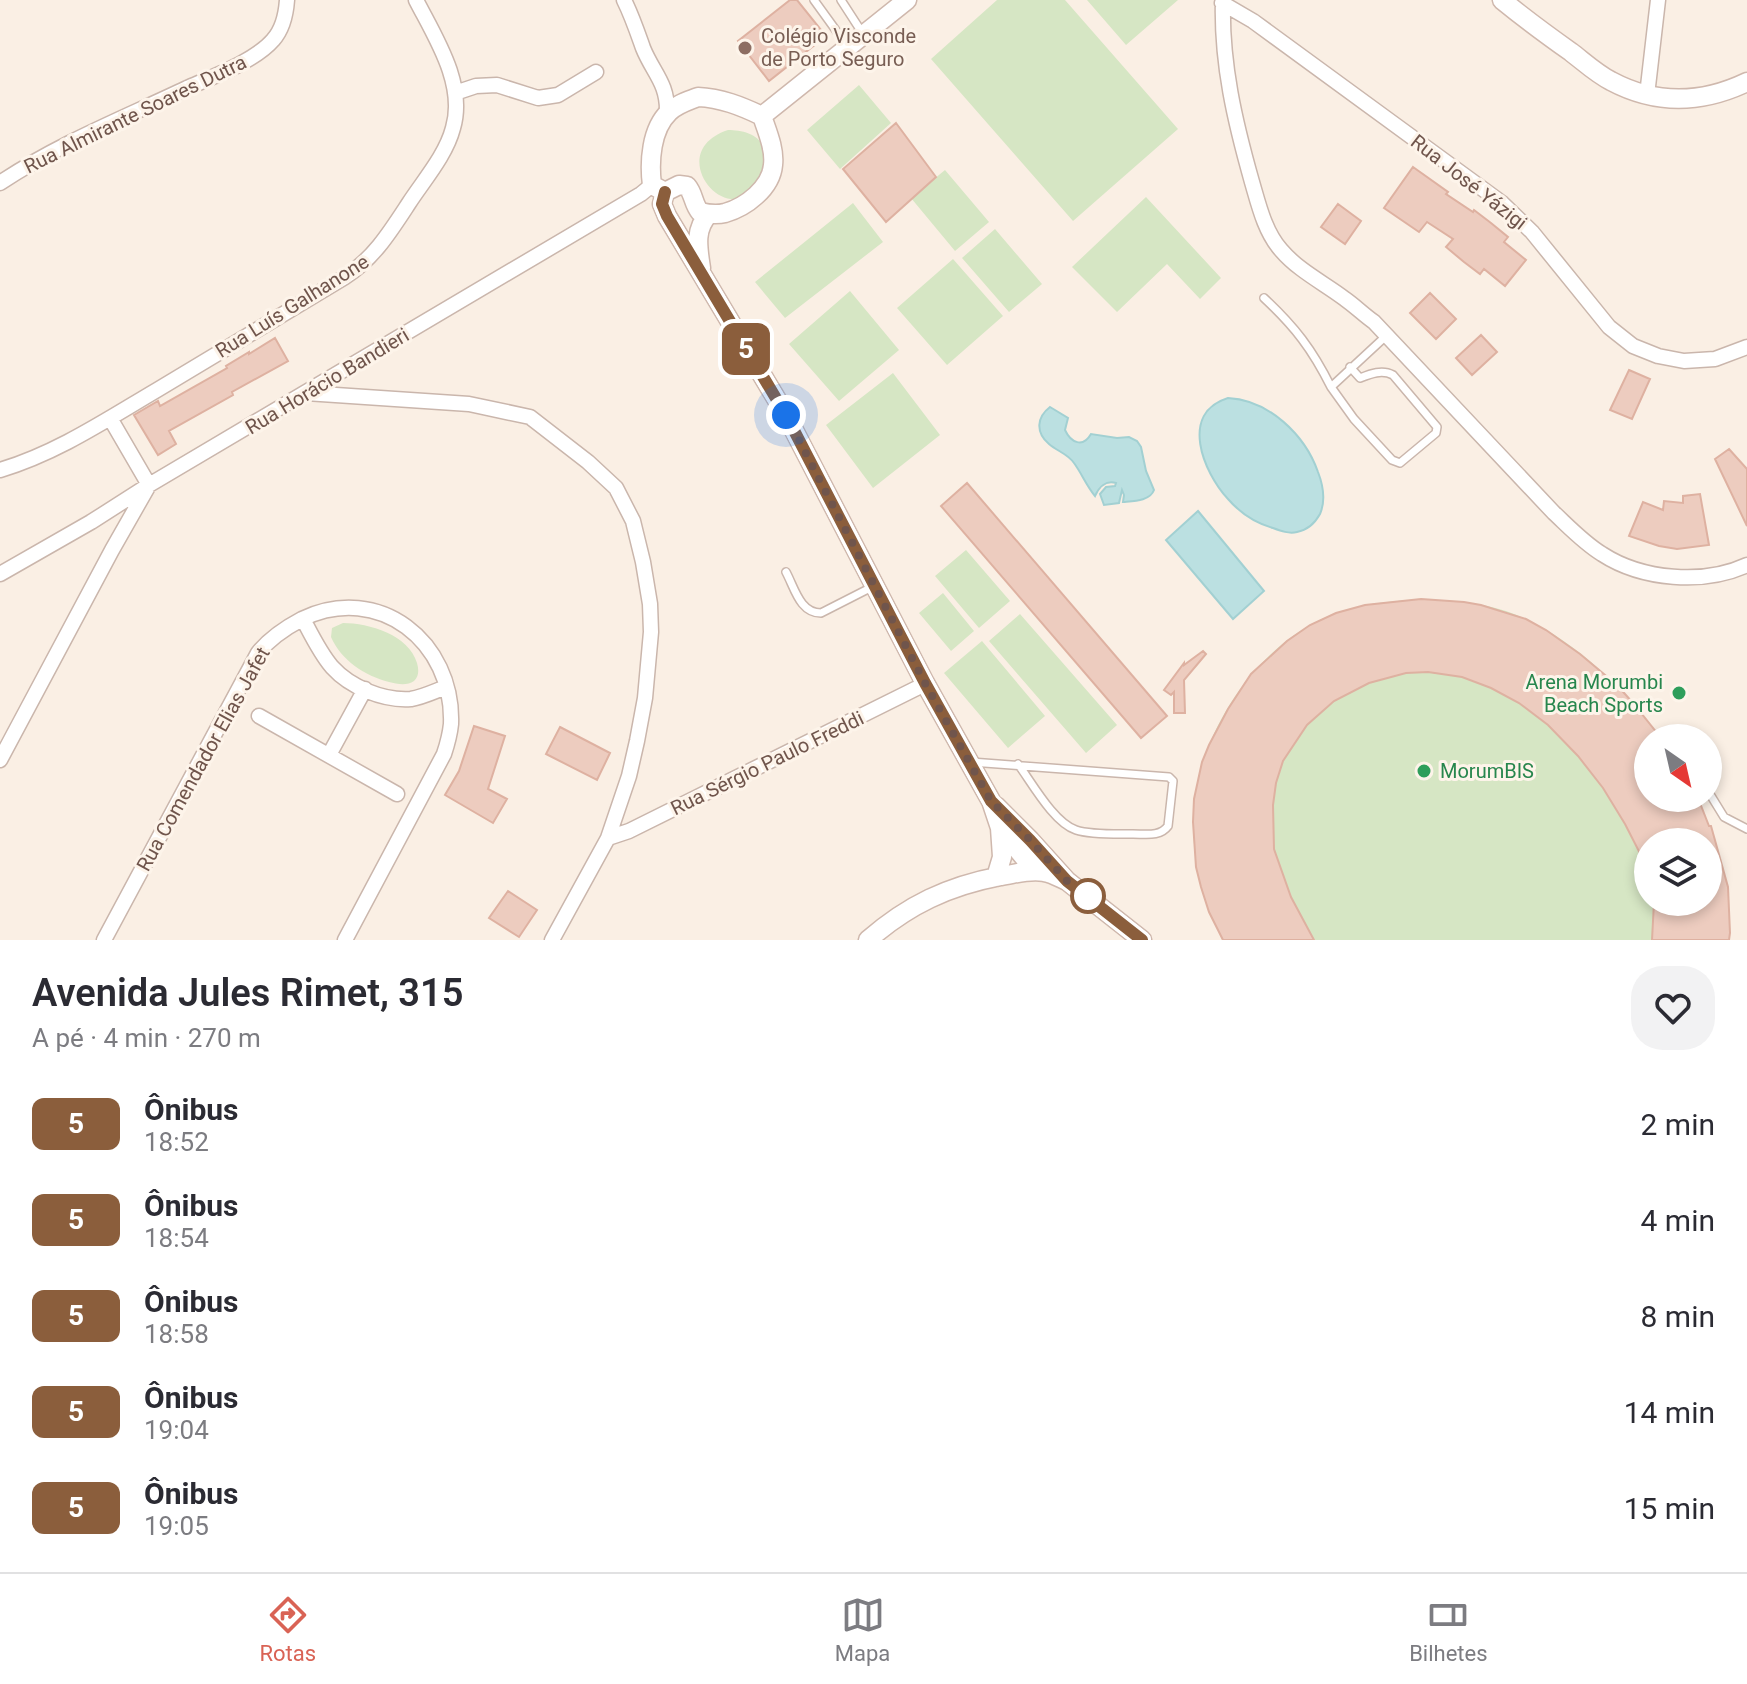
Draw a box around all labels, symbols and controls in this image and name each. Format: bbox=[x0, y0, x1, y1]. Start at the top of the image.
place label: Colégio Visconde de Porto Seguro bbox=[761, 24, 916, 71]
marker: Colégio Visconde de Porto Seguro bbox=[736, 39, 754, 57]
street label: Rua Almirante Soares Dutra bbox=[20, 50, 250, 178]
street label: Rua José Yázigi bbox=[1406, 129, 1532, 235]
street label: Rua Luís Galhanone bbox=[211, 249, 373, 363]
street label: Rua Horácio Bandieri bbox=[241, 323, 413, 439]
line badge: 5 bbox=[720, 323, 772, 375]
text: 5 bbox=[738, 332, 754, 365]
your location bbox=[766, 395, 806, 435]
street label: Rua Comendador Elias Jafet bbox=[131, 643, 275, 875]
place label: Arena Morumbi Beach Sports bbox=[1526, 670, 1663, 717]
marker: Arena Morumbi Beach Sports bbox=[1670, 684, 1688, 702]
street label: Rua Sérgio Paulo Freddi bbox=[667, 706, 867, 820]
north arrow bbox=[1634, 724, 1722, 812]
map controls bbox=[1634, 724, 1722, 916]
place label: MorumBIS bbox=[1440, 759, 1534, 783]
marker: MorumBIS bbox=[1415, 762, 1433, 780]
button: layers bbox=[1634, 828, 1722, 916]
unlabelled marker bbox=[1071, 879, 1105, 913]
button: heart bbox=[1631, 966, 1715, 1050]
text: Avenida Jules Rimet, 315 bbox=[32, 971, 463, 1015]
text: A pé · 4 min · 270 m bbox=[32, 1023, 261, 1053]
text: Ônibus bbox=[144, 1092, 239, 1127]
text: 5 bbox=[68, 1107, 84, 1140]
text: 2 min bbox=[1641, 1107, 1715, 1142]
text: 18:52 bbox=[144, 1127, 209, 1157]
text: Ônibus bbox=[144, 1188, 239, 1223]
text: 5 bbox=[68, 1203, 84, 1236]
text: 4 min bbox=[1641, 1203, 1715, 1238]
text: 18:54 bbox=[144, 1223, 209, 1253]
text: Ônibus bbox=[144, 1284, 239, 1319]
text: 5 bbox=[68, 1299, 84, 1332]
text: 8 min bbox=[1641, 1299, 1715, 1334]
text: 18:58 bbox=[144, 1319, 209, 1349]
text: Ônibus bbox=[144, 1380, 239, 1415]
text: 5 bbox=[68, 1395, 84, 1428]
text: 14 min bbox=[1624, 1395, 1715, 1430]
text: 19:04 bbox=[144, 1415, 209, 1445]
text: Ônibus bbox=[144, 1476, 239, 1511]
text: 5 bbox=[68, 1491, 84, 1524]
text: 15 min bbox=[1624, 1491, 1715, 1526]
text: 19:05 bbox=[144, 1511, 209, 1541]
tab: Rotas bbox=[259, 1593, 316, 1666]
tab: Mapa bbox=[835, 1593, 890, 1666]
tab: Bilhetes bbox=[1409, 1593, 1488, 1666]

